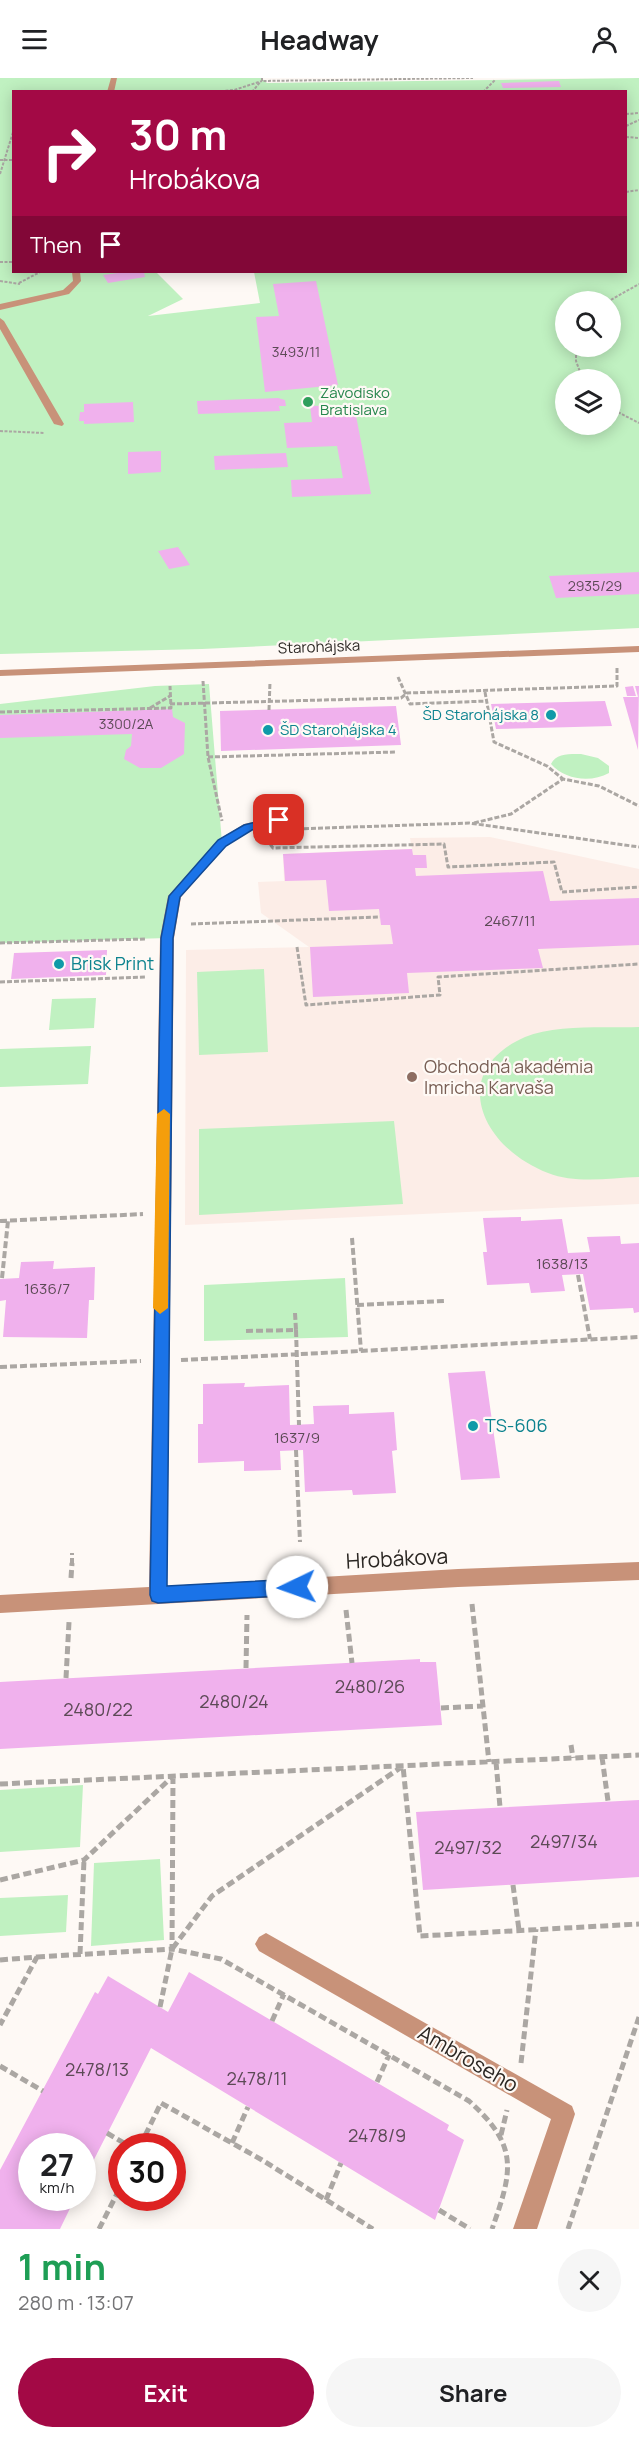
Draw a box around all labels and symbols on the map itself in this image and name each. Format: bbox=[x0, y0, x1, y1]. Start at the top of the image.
house number: 3493/11 bbox=[272, 342, 320, 361]
place label: Závodisko Bratislava bbox=[320, 382, 390, 420]
marker: Závodisko Bratislava bbox=[301, 395, 315, 409]
house number: 2935/29 bbox=[568, 576, 622, 595]
street label: Starohájska bbox=[277, 635, 361, 658]
place label: ŠD Starohájska 8 bbox=[423, 704, 539, 725]
marker: ŠD Starohájska 8 bbox=[544, 708, 558, 722]
house number: 3300/2A bbox=[99, 714, 153, 733]
place label: ŠD Starohájska 4 bbox=[280, 719, 397, 740]
marker: ŠD Starohájska 4 bbox=[261, 723, 275, 737]
pin bbox=[253, 794, 304, 845]
house number: 2467/11 bbox=[484, 910, 536, 931]
place label: Brisk Print bbox=[71, 951, 154, 975]
marker: Brisk Print bbox=[52, 957, 66, 971]
place label: Obchodná akadémia Imricha Karvaša bbox=[424, 1054, 593, 1099]
marker: Obchodná akadémia Imricha Karvaša bbox=[405, 1070, 419, 1084]
house number: 1638/13 bbox=[536, 1253, 588, 1274]
house number: 1636/7 bbox=[24, 1278, 70, 1299]
place label: TS-606 bbox=[485, 1413, 548, 1437]
marker: TS-606 bbox=[466, 1419, 480, 1433]
house number: 1637/9 bbox=[274, 1427, 320, 1448]
street label: Hrobákova bbox=[345, 1541, 449, 1575]
position arrow bbox=[265, 1555, 329, 1619]
house number: 2480/26 bbox=[335, 1674, 405, 1698]
house number: 2480/24 bbox=[199, 1689, 269, 1713]
house number: 2480/22 bbox=[63, 1697, 133, 1721]
house number: 2497/34 bbox=[530, 1829, 598, 1853]
house number: 2497/32 bbox=[434, 1835, 502, 1859]
street label: Ambroseho bbox=[413, 2018, 524, 2098]
house number: 2478/13 bbox=[65, 2057, 129, 2081]
house number: 2478/11 bbox=[226, 2066, 288, 2090]
house number: 2478/9 bbox=[348, 2123, 406, 2147]
speed limit sign: 30 bbox=[108, 2133, 186, 2211]

